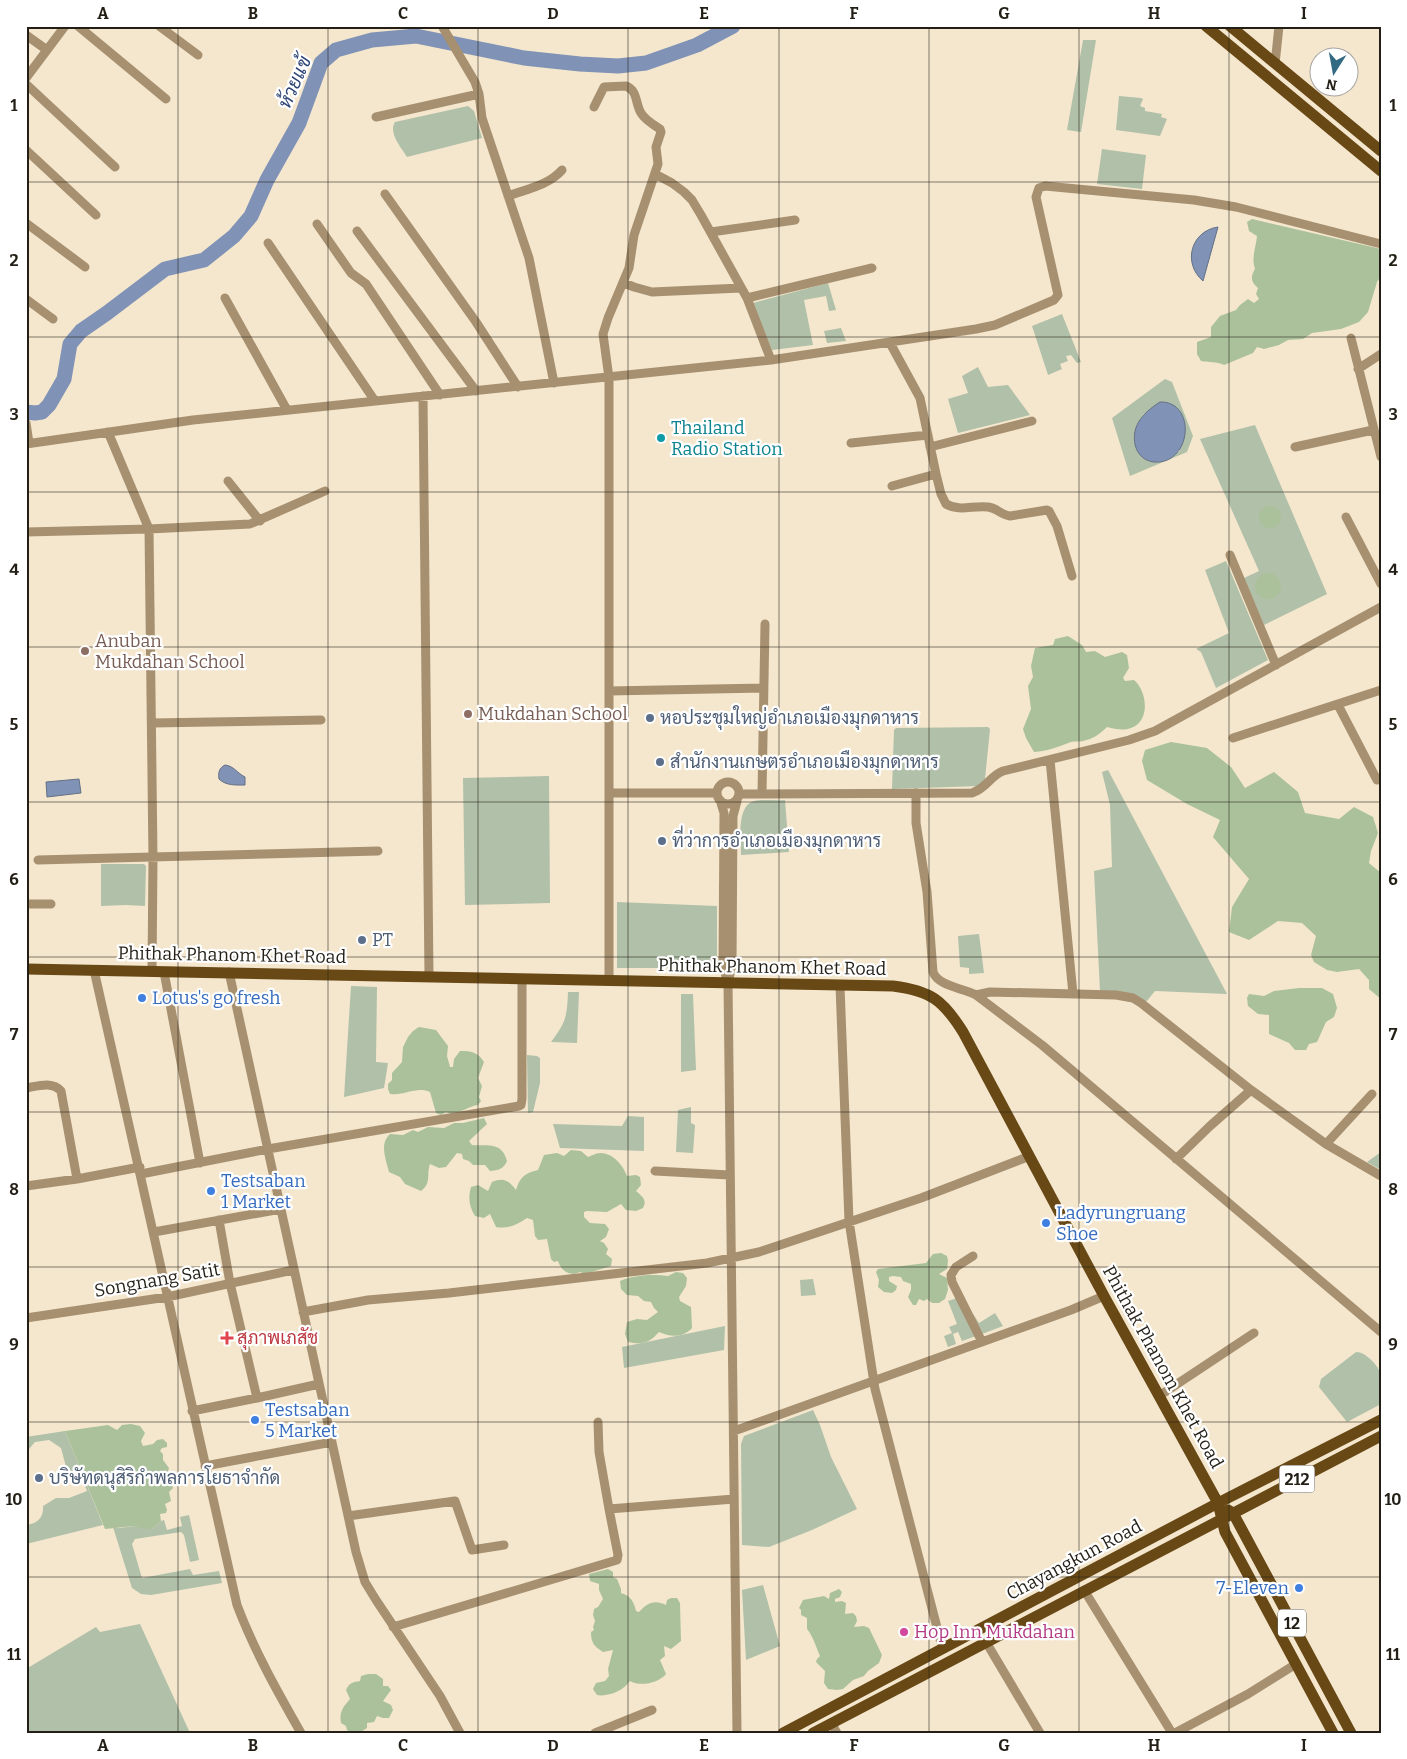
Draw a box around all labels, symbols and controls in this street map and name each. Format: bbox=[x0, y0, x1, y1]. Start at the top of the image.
text: A bbox=[97, 4, 109, 23]
text: B bbox=[248, 4, 258, 23]
text: C bbox=[398, 4, 408, 23]
text: D bbox=[547, 4, 559, 23]
text: E bbox=[699, 4, 709, 23]
text: F bbox=[850, 4, 859, 23]
text: G bbox=[998, 4, 1010, 23]
text: H bbox=[1148, 4, 1161, 23]
text: I bbox=[1301, 4, 1307, 23]
north arrow bbox=[1310, 48, 1360, 98]
water label: ห้วยแข้ bbox=[273, 50, 317, 112]
text: N bbox=[1325, 75, 1339, 94]
text: 1 bbox=[11, 96, 18, 115]
text: 1 bbox=[1390, 96, 1397, 115]
text: 2 bbox=[9, 251, 19, 270]
text: 2 bbox=[1388, 251, 1398, 270]
text: 3 bbox=[9, 405, 19, 424]
text: 3 bbox=[1388, 405, 1398, 424]
place label: Thailand Radio Station bbox=[671, 417, 783, 460]
marker: Thailand Radio Station bbox=[655, 432, 667, 444]
text: 4 bbox=[9, 560, 19, 579]
text: 4 bbox=[1388, 560, 1398, 579]
place label: Anuban Mukdahan School bbox=[95, 630, 245, 673]
marker: Anuban Mukdahan School bbox=[79, 645, 91, 657]
place label: Mukdahan School bbox=[478, 703, 628, 725]
place label: หอประชุมใหญ่อำเภอเมืองมุกดาหาร bbox=[660, 705, 919, 730]
marker: Mukdahan School bbox=[462, 708, 474, 720]
marker: หอประชุมใหญ่อำเภอเมืองมุกดาหาร bbox=[644, 712, 656, 724]
text: 5 bbox=[10, 715, 19, 734]
text: 5 bbox=[1389, 715, 1398, 734]
place label: สำนักงานเกษตรอำเภอเมืองมุกดาหาร bbox=[670, 750, 939, 774]
marker: สำนักงานเกษตรอำเภอเมืองมุกดาหาร bbox=[654, 756, 666, 768]
place label: ที่ว่าการอำเภอเมืองมุกดาหาร bbox=[672, 825, 881, 853]
marker: ที่ว่าการอำเภอเมืองมุกดาหาร bbox=[656, 835, 668, 847]
text: 6 bbox=[9, 870, 19, 889]
text: 6 bbox=[1388, 870, 1398, 889]
place label: PT bbox=[372, 929, 393, 951]
marker: PT bbox=[356, 934, 368, 946]
street label: Phithak Phanom Khet Road bbox=[118, 942, 347, 968]
street label: Phithak Phanom Khet Road bbox=[658, 954, 887, 980]
place label: Lotus's go fresh bbox=[152, 987, 281, 1009]
marker: Lotus's go fresh bbox=[136, 992, 148, 1004]
text: 7 bbox=[10, 1025, 19, 1044]
text: 7 bbox=[1389, 1025, 1398, 1044]
place label: Testsaban 1 Market bbox=[221, 1170, 306, 1213]
text: 8 bbox=[9, 1180, 19, 1199]
text: 8 bbox=[1388, 1180, 1398, 1199]
marker: Testsaban 1 Market bbox=[205, 1185, 217, 1197]
place label: Ladyrungruang Shoe bbox=[1056, 1202, 1186, 1245]
marker: Ladyrungruang Shoe bbox=[1040, 1217, 1052, 1229]
street label: Songnang Satit bbox=[93, 1258, 222, 1302]
street label: Phithak Phanom Khet Road bbox=[1098, 1262, 1228, 1473]
place label: สุภาพเภสัช bbox=[237, 1327, 318, 1350]
marker: สุภาพเภสัช bbox=[221, 1332, 233, 1344]
text: 9 bbox=[9, 1335, 19, 1354]
text: 9 bbox=[1388, 1335, 1398, 1354]
place label: Testsaban 5 Market bbox=[265, 1399, 350, 1442]
marker: Testsaban 5 Market bbox=[249, 1414, 261, 1426]
place label: บริษัทดนุสิริกำพลการโยธาจำกัด bbox=[49, 1465, 280, 1490]
road number: 212 bbox=[1280, 1466, 1314, 1492]
marker: บริษัทดนุสิริกำพลการโยธาจำกัด bbox=[33, 1472, 45, 1484]
text: 10 bbox=[5, 1490, 23, 1509]
text: 10 bbox=[1384, 1490, 1402, 1509]
street label: Chayangkun Road bbox=[1002, 1515, 1146, 1605]
place label: 7-Eleven bbox=[1216, 1577, 1290, 1599]
marker: 7-Eleven bbox=[1293, 1582, 1305, 1594]
road number: 12 bbox=[1278, 1610, 1306, 1636]
place label: Hop Inn Mukdahan bbox=[914, 1621, 1076, 1643]
marker: Hop Inn Mukdahan bbox=[898, 1626, 910, 1638]
text: 11 bbox=[7, 1645, 21, 1664]
text: 11 bbox=[1386, 1645, 1400, 1664]
text: A bbox=[97, 1736, 109, 1755]
text: B bbox=[248, 1736, 258, 1755]
text: C bbox=[398, 1736, 408, 1755]
text: D bbox=[547, 1736, 559, 1755]
text: E bbox=[699, 1736, 709, 1755]
text: F bbox=[850, 1736, 859, 1755]
text: G bbox=[998, 1736, 1010, 1755]
text: H bbox=[1148, 1736, 1161, 1755]
text: I bbox=[1301, 1736, 1307, 1755]

